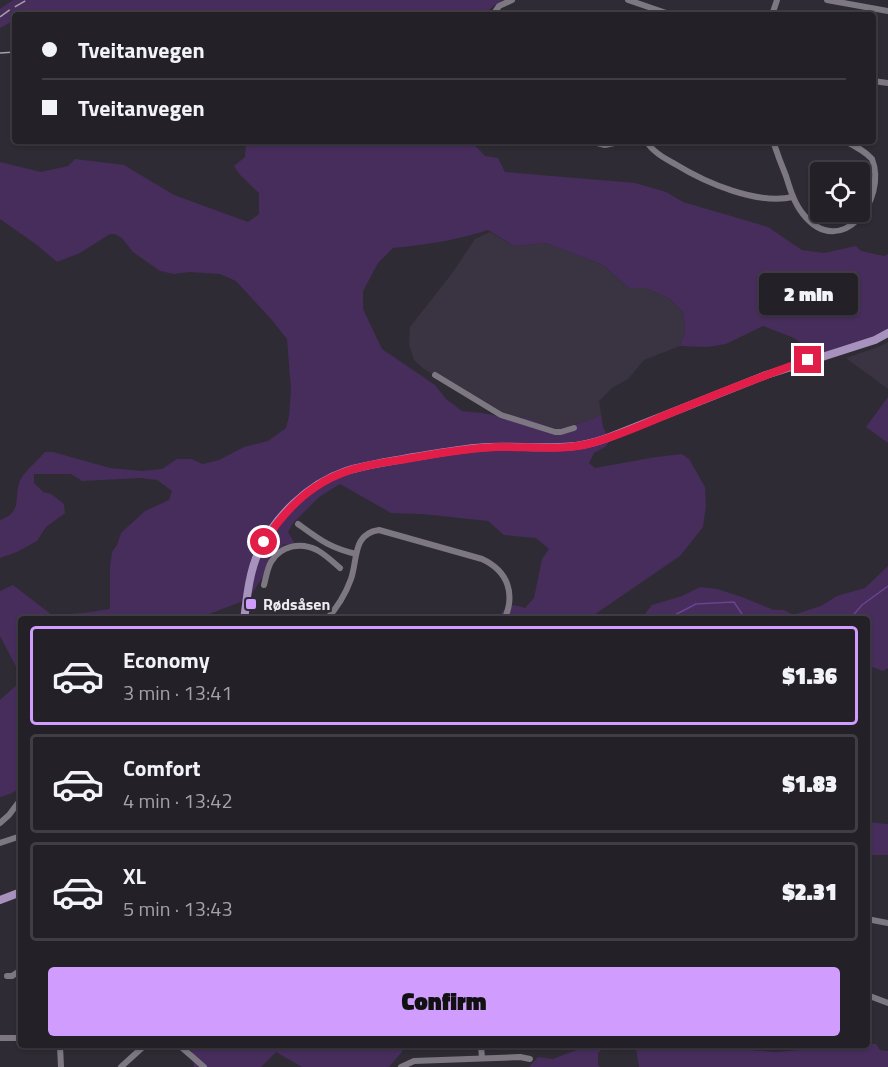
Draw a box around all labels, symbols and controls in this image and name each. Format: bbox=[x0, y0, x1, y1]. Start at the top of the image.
text: Tveitanvegen bbox=[78, 33, 205, 67]
text: Tveitanvegen bbox=[78, 91, 205, 125]
map controls bbox=[810, 162, 870, 222]
button: locate bbox=[810, 162, 870, 222]
callout: 2 min bbox=[758, 273, 858, 315]
text: 2 min bbox=[784, 278, 833, 309]
route end bbox=[794, 346, 821, 373]
route start bbox=[250, 528, 277, 555]
place label: Rødsåsen bbox=[263, 592, 330, 616]
marker: Rødsåsen bbox=[244, 597, 258, 611]
text: Economy bbox=[123, 643, 210, 677]
icon: car bbox=[51, 649, 105, 703]
text: $1.36 bbox=[782, 659, 837, 693]
text: 3 min · 13:41 bbox=[123, 677, 233, 708]
text: Comfort bbox=[123, 751, 201, 785]
icon: car bbox=[51, 757, 105, 811]
text: $1.83 bbox=[782, 767, 837, 801]
text: 4 min · 13:42 bbox=[123, 785, 233, 816]
text: XL bbox=[123, 859, 146, 893]
icon: car bbox=[51, 865, 105, 919]
text: $2.31 bbox=[782, 875, 837, 909]
text: 5 min · 13:43 bbox=[123, 893, 233, 924]
button: Confirm bbox=[48, 967, 840, 1036]

